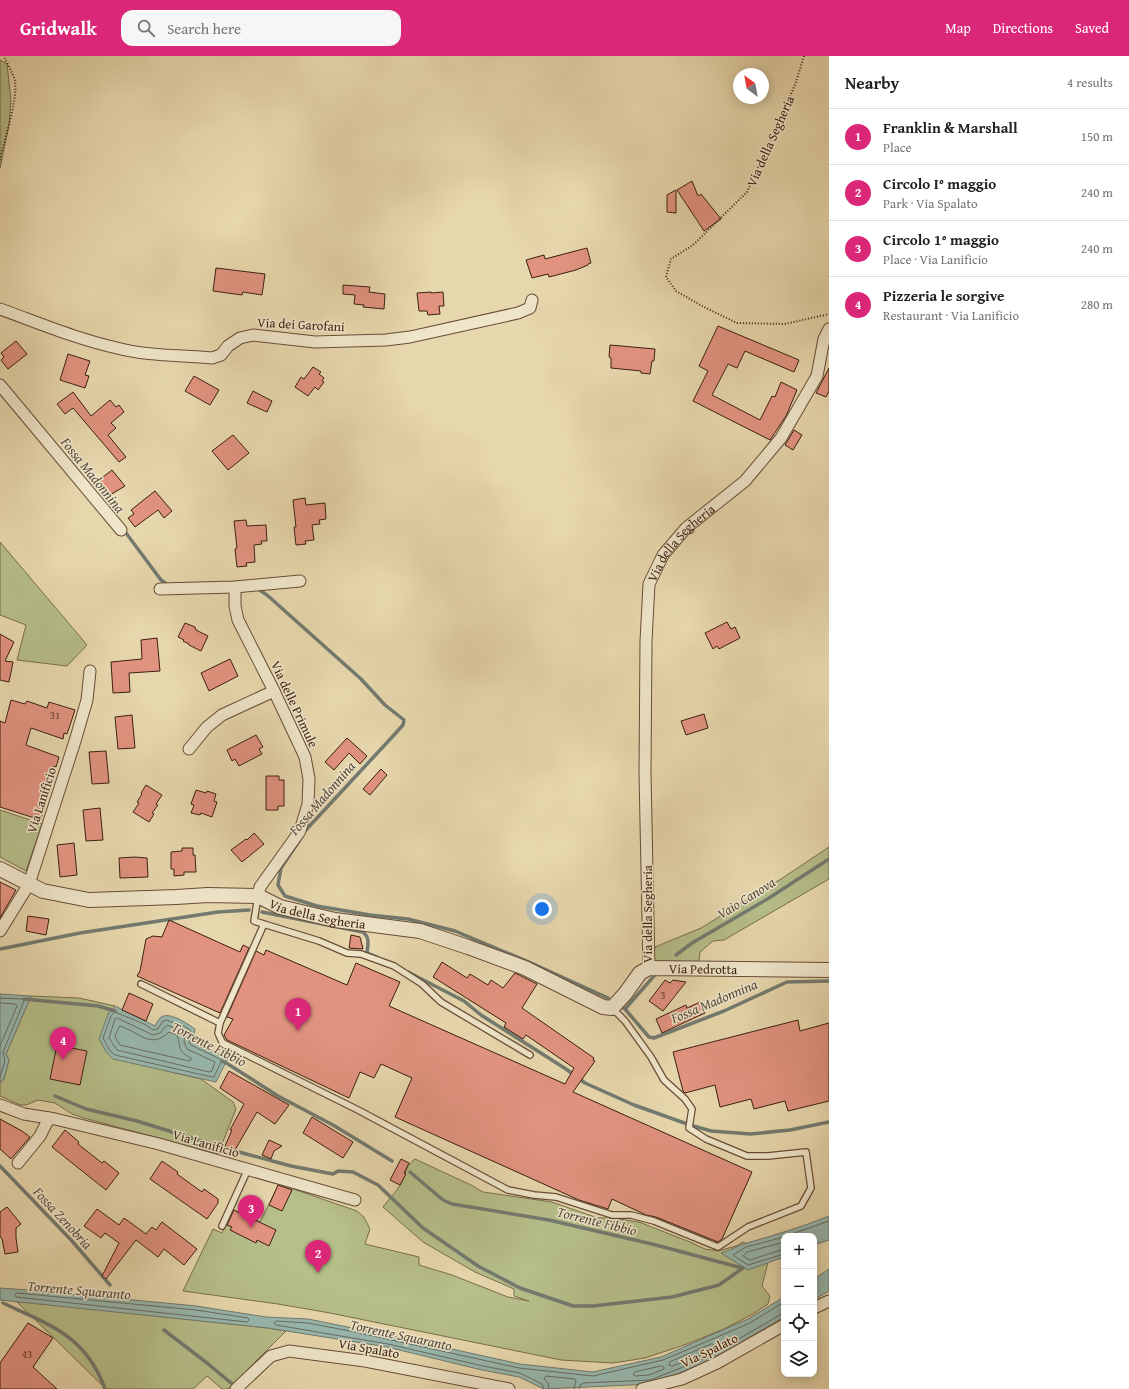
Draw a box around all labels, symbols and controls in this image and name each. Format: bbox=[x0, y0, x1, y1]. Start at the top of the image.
search box bbox=[121, 10, 401, 46]
text: Gridwalk bbox=[20, 14, 97, 42]
icon: search bbox=[135, 17, 157, 39]
text: Search here bbox=[167, 18, 241, 39]
text: Map bbox=[945, 18, 971, 38]
text: Directions bbox=[993, 18, 1053, 38]
text: Saved bbox=[1075, 18, 1109, 38]
north arrow bbox=[733, 68, 769, 104]
text: Nearby bbox=[845, 70, 899, 95]
text: 4 results bbox=[1067, 73, 1113, 92]
street label: Via della Segheria bbox=[742, 92, 799, 190]
text: Franklin & Marshall bbox=[883, 117, 1018, 138]
text: 1 bbox=[855, 127, 861, 146]
text: 150 m bbox=[1081, 127, 1113, 146]
text: Place bbox=[883, 138, 912, 157]
text: Circolo I° maggio bbox=[883, 173, 996, 194]
text: 2 bbox=[855, 183, 861, 202]
text: 240 m bbox=[1081, 183, 1113, 202]
text: Park · Via Spalato bbox=[883, 194, 978, 213]
text: Circolo 1° maggio bbox=[883, 229, 999, 250]
text: 3 bbox=[855, 239, 861, 258]
text: 240 m bbox=[1081, 239, 1113, 258]
text: Place · Via Lanificio bbox=[883, 250, 988, 269]
text: Pizzeria le sorgive bbox=[883, 285, 1004, 306]
text: 4 bbox=[855, 295, 861, 314]
text: 280 m bbox=[1081, 295, 1113, 314]
text: Restaurant · Via Lanificio bbox=[883, 306, 1019, 325]
street label: Via dei Garofani bbox=[257, 313, 346, 336]
water label: Fossa Madonnina bbox=[56, 432, 130, 517]
street label: Via della Segheria bbox=[643, 499, 720, 585]
street label: Via delle Primule bbox=[266, 658, 323, 751]
house number: 31 bbox=[50, 707, 60, 723]
water label: Fossa Madonnina bbox=[284, 756, 360, 840]
street label: Via Lanificio bbox=[22, 764, 61, 836]
street label: Via della Segheria bbox=[638, 864, 657, 963]
water label: Vaio Canova bbox=[713, 872, 780, 924]
street label: Via della Segheria bbox=[266, 894, 367, 934]
your location bbox=[532, 899, 552, 919]
street label: Via Pedrotta bbox=[669, 959, 738, 979]
water label: Fossa Madonnina bbox=[667, 974, 761, 1029]
house number: 3 bbox=[660, 987, 666, 1003]
pin: 1 bbox=[285, 998, 311, 1031]
water label: Torrente Fibbio bbox=[168, 1017, 250, 1071]
pin: 4 bbox=[50, 1027, 76, 1060]
street label: Via Lanificio bbox=[170, 1125, 242, 1162]
water label: Fossa Zenobria bbox=[28, 1182, 98, 1254]
pin: 3 bbox=[238, 1195, 264, 1228]
water label: Torrente Fibbio bbox=[555, 1201, 639, 1241]
map controls bbox=[781, 1233, 817, 1377]
button: + bbox=[781, 1233, 817, 1269]
pin: 2 bbox=[305, 1240, 331, 1273]
button: − bbox=[781, 1269, 817, 1305]
water label: Torrente Squaranto bbox=[26, 1276, 132, 1304]
button: locate bbox=[781, 1305, 817, 1341]
water label: Torrente Squaranto bbox=[348, 1314, 454, 1356]
street label: Via Spalato bbox=[677, 1328, 741, 1373]
street label: Via Spalato bbox=[337, 1334, 401, 1363]
button: layers bbox=[781, 1341, 817, 1377]
house number: 43 bbox=[22, 1346, 32, 1362]

